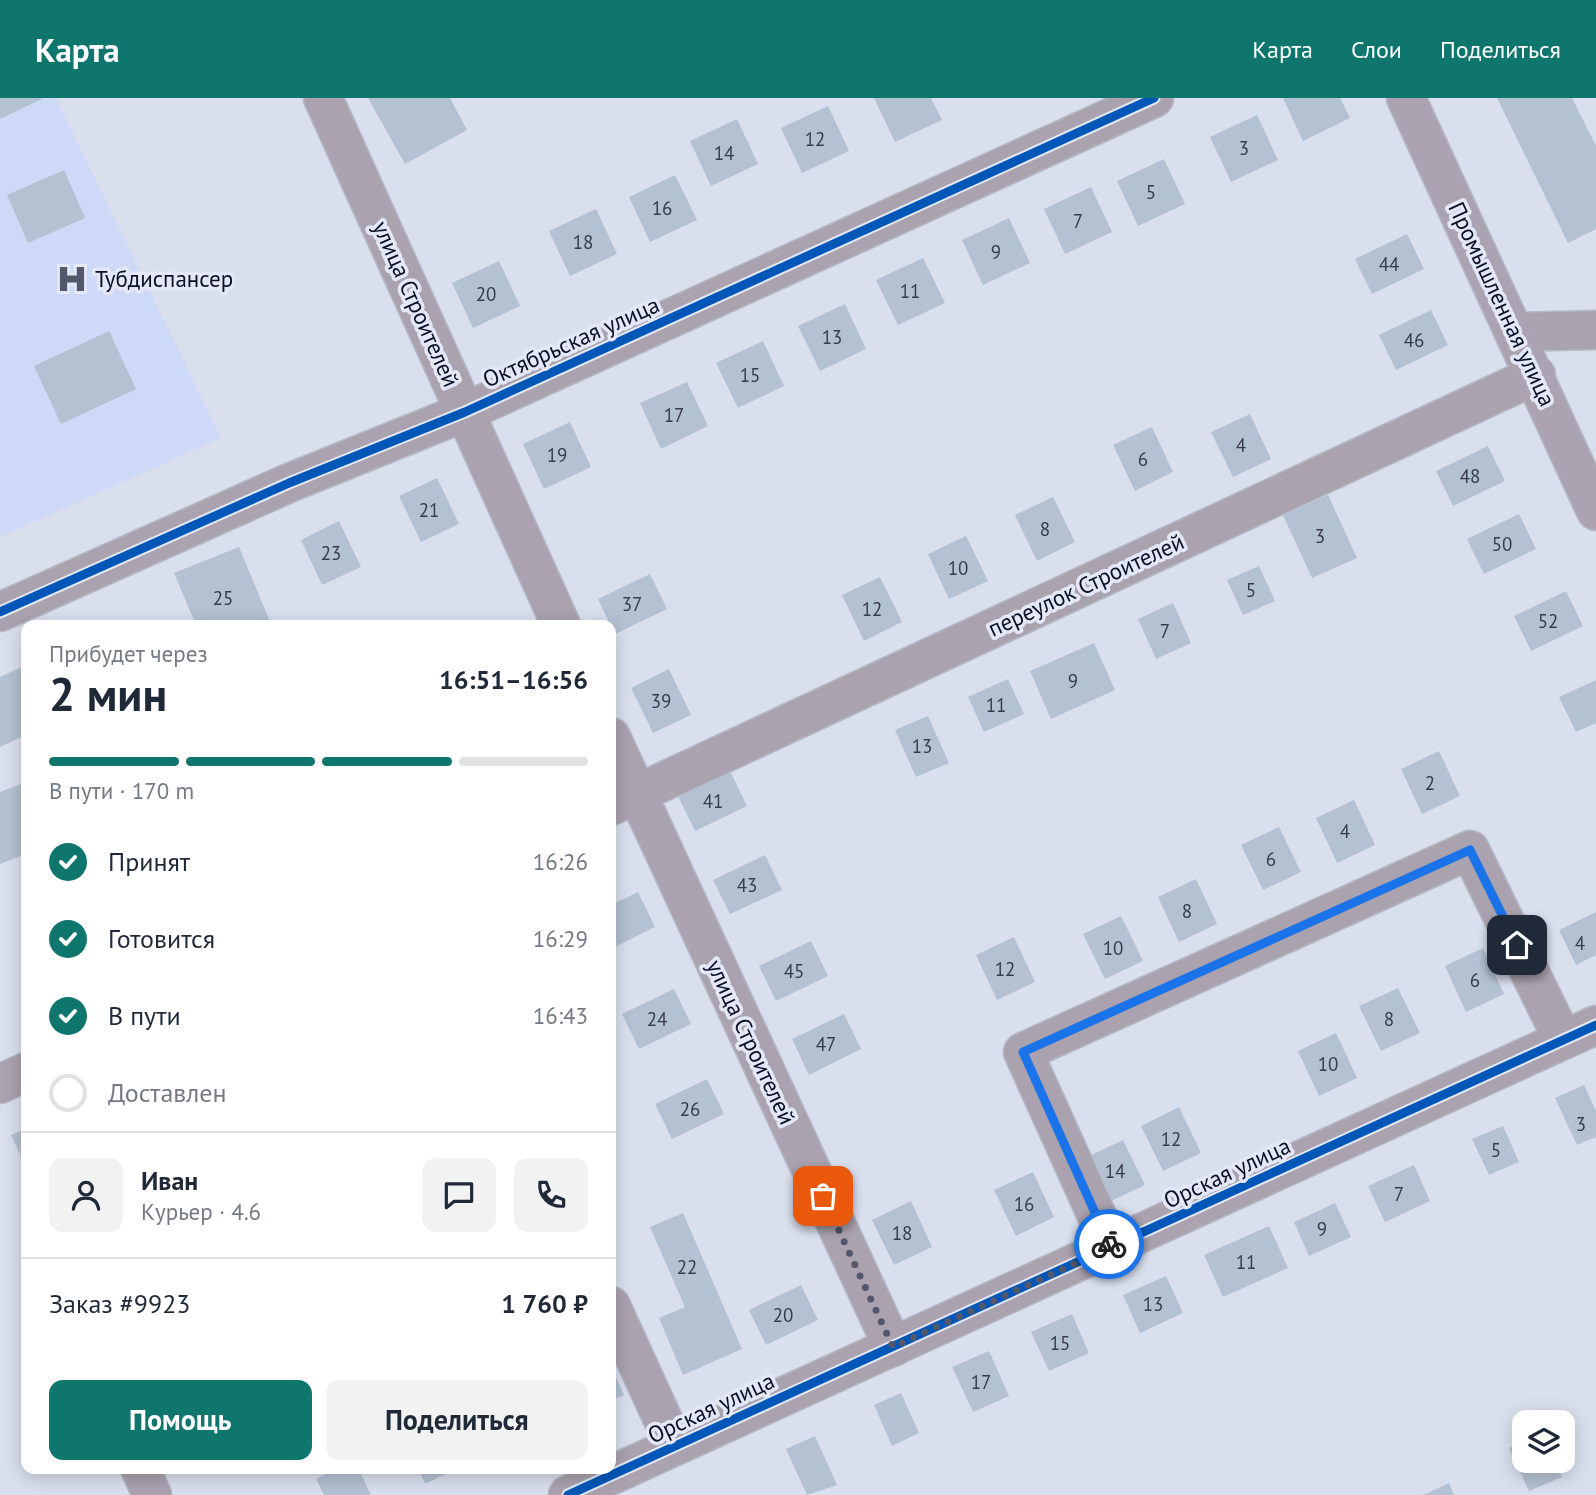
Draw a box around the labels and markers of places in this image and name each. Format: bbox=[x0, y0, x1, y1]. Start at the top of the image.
hospital icon: Тубдиспансер bbox=[55, 262, 89, 296]
place label: Тубдиспансер bbox=[95, 264, 233, 293]
pin bbox=[1487, 915, 1547, 975]
pin bbox=[793, 1166, 853, 1226]

